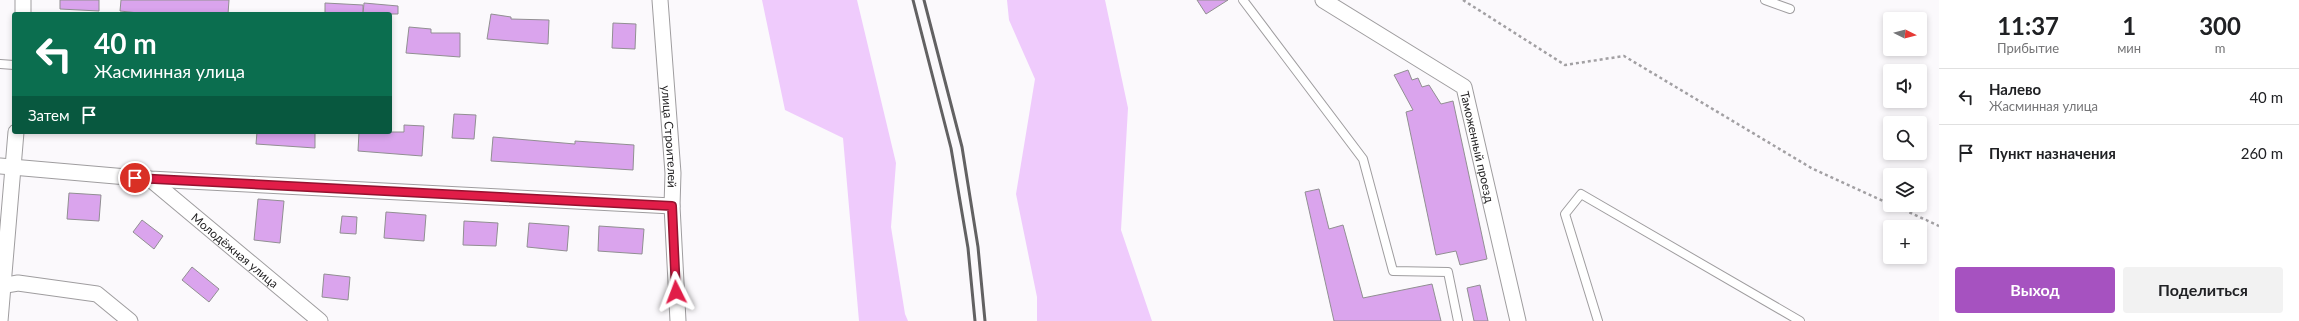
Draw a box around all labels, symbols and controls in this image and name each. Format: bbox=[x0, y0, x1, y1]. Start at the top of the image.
text: 11:37 bbox=[1997, 11, 2059, 40]
text: 1 bbox=[2122, 11, 2136, 40]
text: 300 bbox=[2199, 11, 2241, 40]
north arrow bbox=[1883, 12, 1927, 56]
map controls bbox=[1883, 12, 1927, 264]
text: 40 m bbox=[94, 26, 157, 60]
icon: left bbox=[28, 28, 80, 80]
text: Прибытие bbox=[1997, 40, 2059, 56]
text: мин bbox=[2117, 40, 2141, 56]
text: m bbox=[2215, 40, 2225, 56]
text: Жасминная улица bbox=[94, 60, 245, 82]
button: sound bbox=[1883, 64, 1927, 108]
text: Налево bbox=[1989, 80, 2041, 98]
street label: улица Строителей bbox=[659, 85, 681, 188]
icon: left bbox=[1955, 86, 1977, 108]
text: 40 m bbox=[2249, 88, 2283, 106]
street label: Таможенный проезд bbox=[1458, 90, 1498, 204]
text: Жасминная улица bbox=[1989, 98, 2098, 114]
icon: arrive bbox=[78, 104, 100, 126]
text: Затем bbox=[28, 106, 70, 124]
button: search bbox=[1883, 116, 1927, 160]
icon: arrive bbox=[1955, 142, 1977, 164]
text: Пункт назначения bbox=[1989, 144, 2116, 162]
text: 260 m bbox=[2241, 144, 2283, 162]
pin bbox=[118, 161, 152, 195]
icon: arrive bbox=[124, 167, 146, 189]
button: layers bbox=[1883, 168, 1927, 212]
street label: Молодёжная улица bbox=[189, 210, 282, 291]
button: + bbox=[1883, 220, 1927, 264]
button: Выход bbox=[1955, 267, 2115, 313]
button: Поделиться bbox=[2123, 267, 2283, 313]
position arrow bbox=[655, 271, 697, 313]

